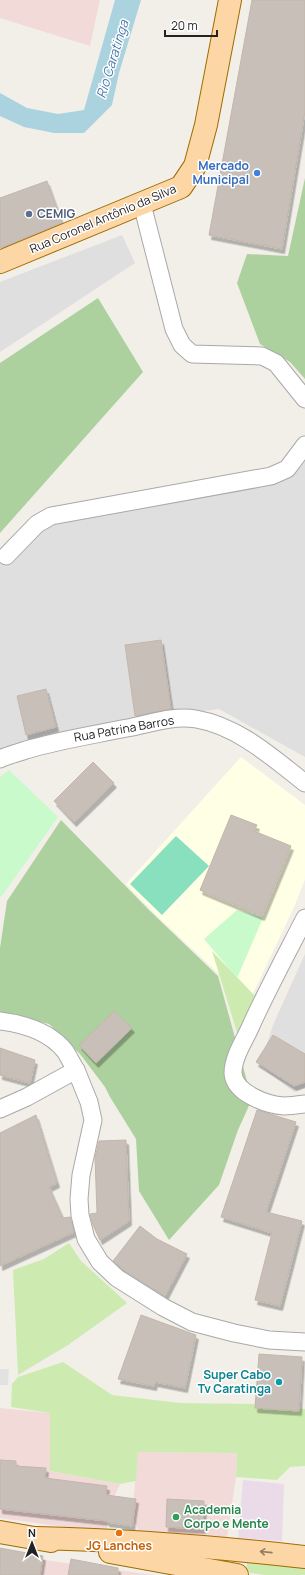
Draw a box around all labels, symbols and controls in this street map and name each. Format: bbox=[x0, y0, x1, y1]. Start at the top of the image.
scale bar bbox=[165, 12, 217, 38]
water label: Rio Caratinga bbox=[92, 17, 133, 100]
text: 20 m bbox=[171, 17, 198, 34]
place label: Mercado Municipal bbox=[193, 157, 249, 188]
marker: Mercado Municipal bbox=[252, 168, 262, 178]
street label: Rua Coronel Antônio da Silva bbox=[27, 180, 179, 257]
place label: CEMIG bbox=[37, 205, 76, 222]
marker: CEMIG bbox=[24, 209, 34, 219]
street label: Rua Patrina Barros bbox=[72, 711, 175, 746]
place label: Super Cabo Tv Caratinga bbox=[198, 1366, 271, 1397]
marker: Super Cabo Tv Caratinga bbox=[274, 1377, 284, 1387]
place label: Academia Corpo e Mente bbox=[184, 1501, 269, 1532]
marker: Academia Corpo e Mente bbox=[171, 1512, 181, 1522]
north arrow bbox=[12, 1523, 52, 1563]
text: N bbox=[28, 1525, 36, 1540]
marker: JG Lanches bbox=[114, 1528, 124, 1538]
place label: JG Lanches bbox=[86, 1537, 153, 1554]
one-way arrow bbox=[260, 1549, 273, 1556]

